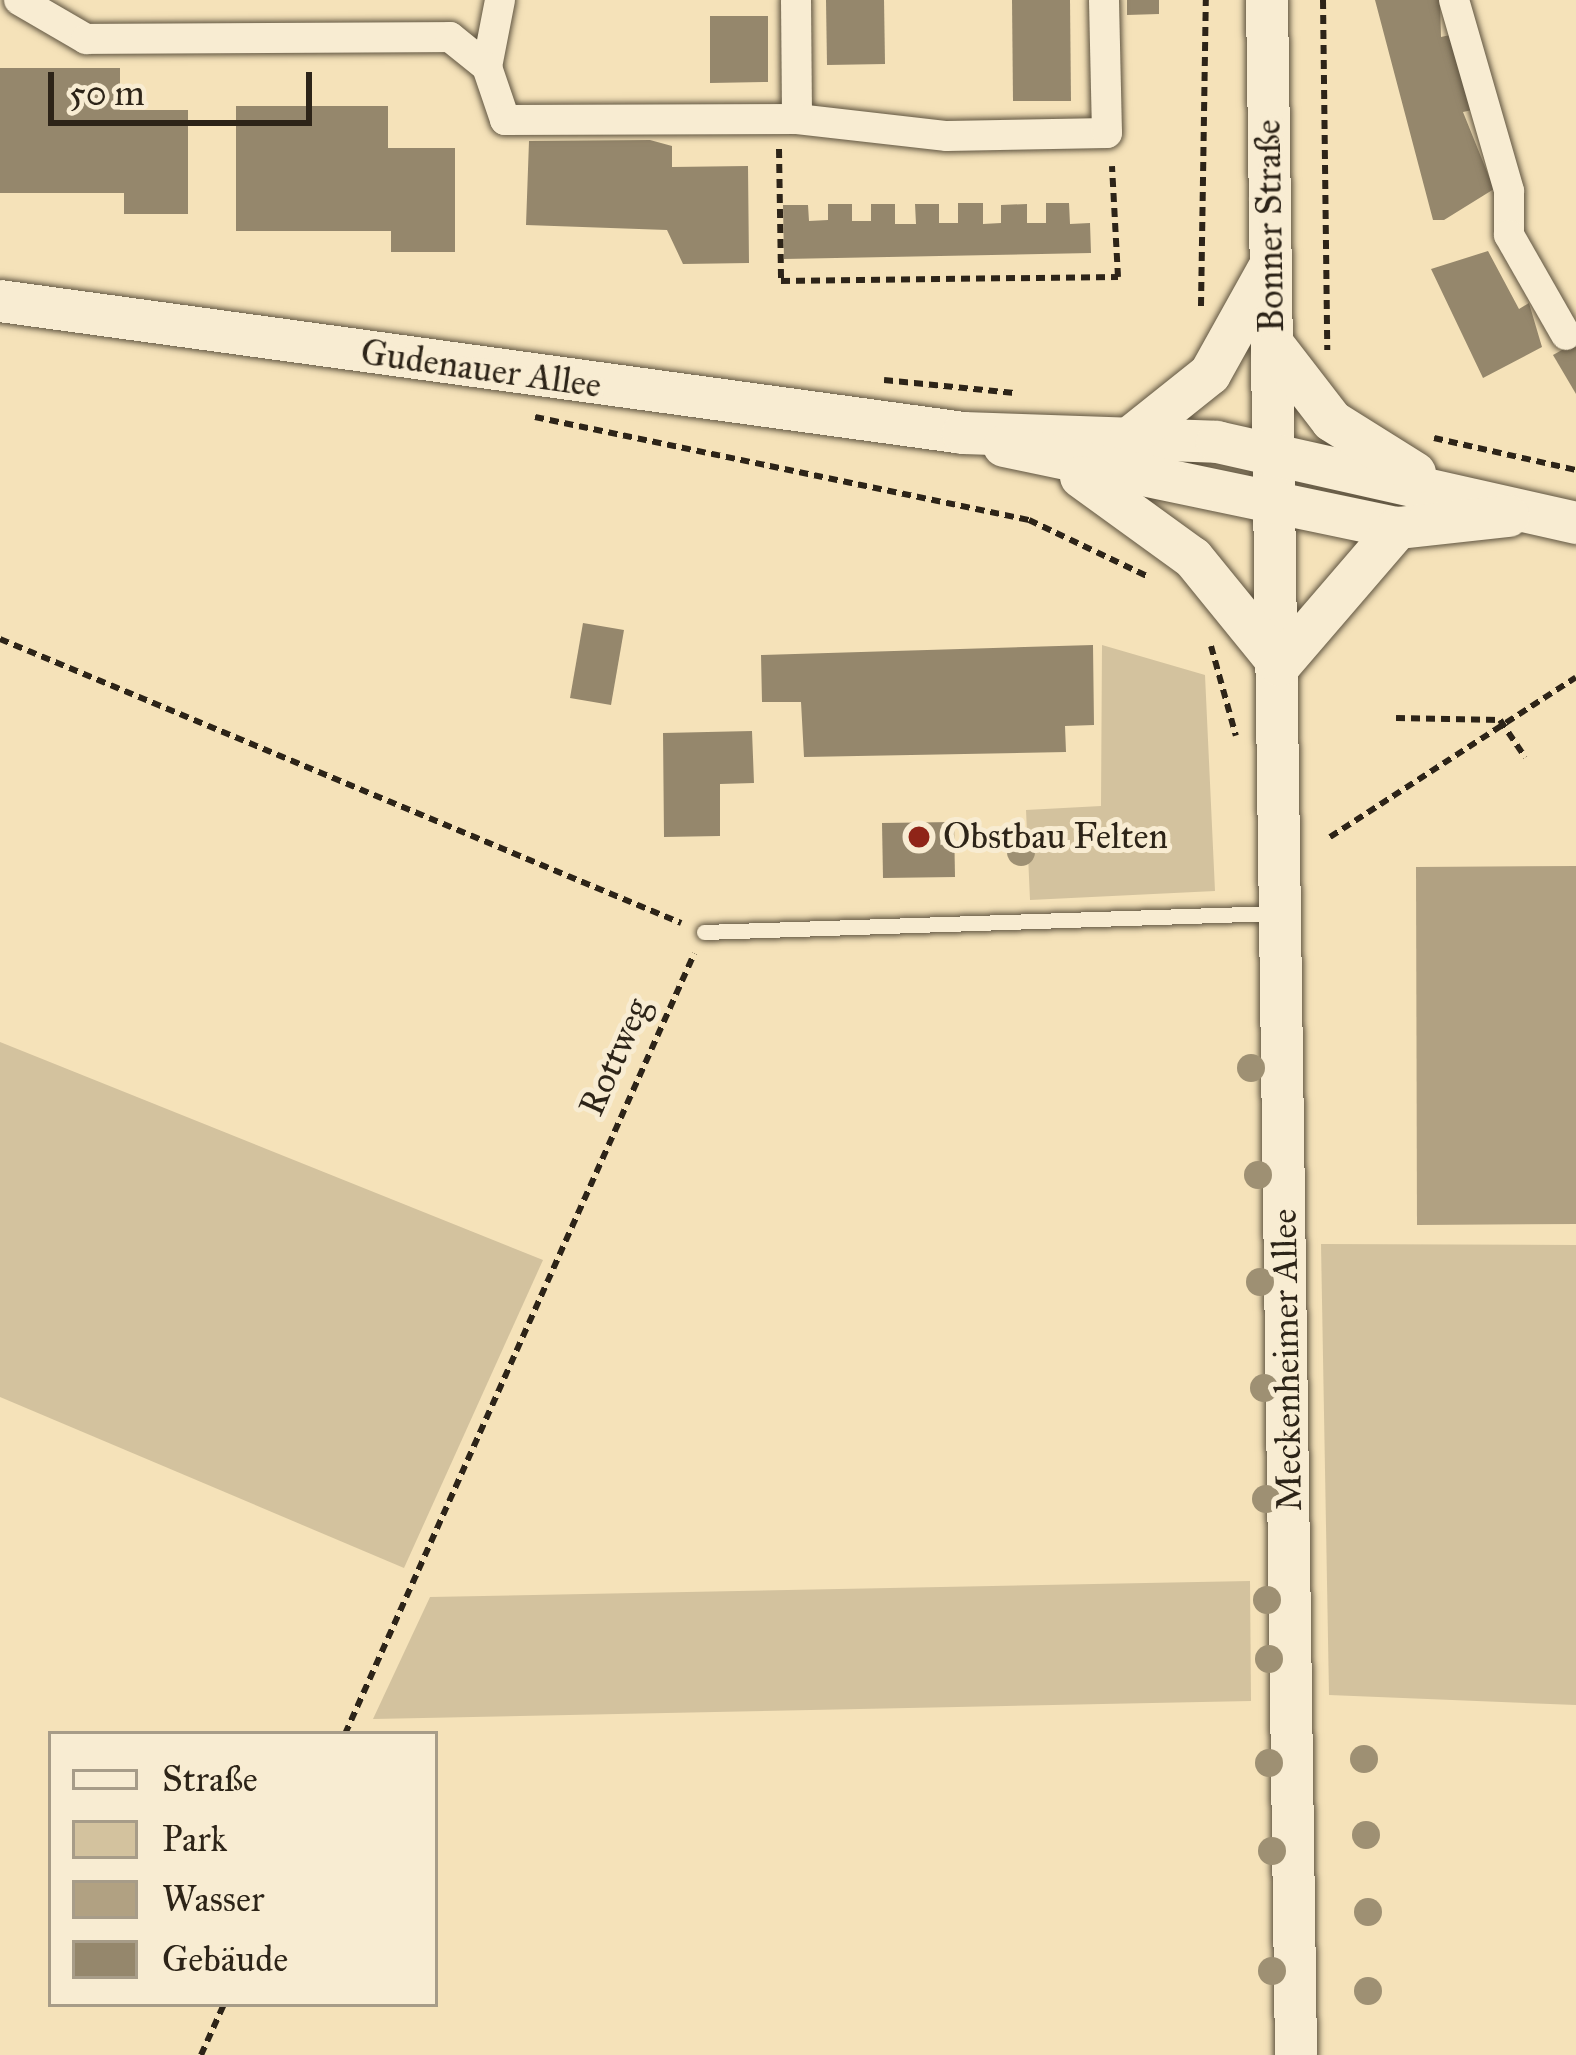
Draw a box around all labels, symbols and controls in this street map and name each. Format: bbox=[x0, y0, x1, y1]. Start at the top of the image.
scale bar bbox=[54, 48, 318, 122]
text: 50 m bbox=[69, 71, 145, 115]
street label: Bonner Straße bbox=[1247, 119, 1293, 333]
street label: Gudenauer Allee bbox=[358, 331, 604, 407]
place label: Obstbau Felten bbox=[943, 815, 1168, 859]
marker: Obstbau Felten bbox=[906, 824, 932, 850]
street label: Rottweg bbox=[570, 992, 660, 1122]
street label: Meckenheimer Allee bbox=[1263, 1208, 1311, 1512]
legend bbox=[48, 1731, 438, 2007]
text: Straße bbox=[162, 1757, 258, 1801]
text: Park bbox=[162, 1817, 227, 1861]
text: Wasser bbox=[162, 1877, 264, 1921]
text: Gebäude bbox=[162, 1937, 288, 1981]

